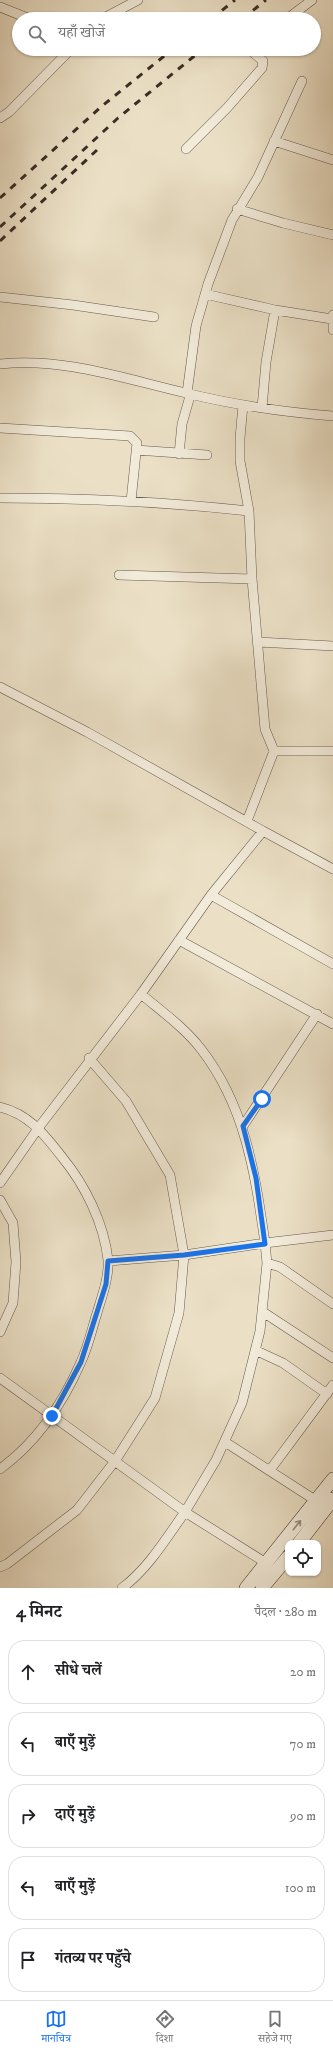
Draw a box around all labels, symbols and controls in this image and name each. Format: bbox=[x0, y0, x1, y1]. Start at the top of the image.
search box bbox=[12, 12, 321, 56]
icon: search bbox=[26, 23, 48, 45]
text: यहाँ खोजें bbox=[58, 23, 105, 42]
route start bbox=[253, 1090, 271, 1108]
route end bbox=[43, 1407, 61, 1425]
one-way arrow bbox=[292, 1519, 301, 1530]
map controls bbox=[285, 1540, 321, 1576]
button: locate bbox=[285, 1540, 321, 1576]
text: 4 मिनट bbox=[16, 1601, 62, 1623]
text: पैदल · 280 m bbox=[255, 1604, 317, 1620]
icon: ahead bbox=[17, 1661, 39, 1683]
text: सीधे चलें bbox=[55, 1661, 102, 1680]
text: 20 m bbox=[290, 1664, 316, 1680]
icon: left bbox=[17, 1733, 39, 1755]
text: बाएँ मुड़ें bbox=[55, 1733, 95, 1752]
text: 70 m bbox=[290, 1736, 316, 1752]
icon: right bbox=[17, 1805, 39, 1827]
text: दाएँ मुड़ें bbox=[55, 1805, 95, 1824]
text: 90 m bbox=[290, 1808, 316, 1824]
icon: left bbox=[17, 1877, 39, 1899]
text: बाएँ मुड़ें bbox=[55, 1877, 95, 1896]
text: 100 m bbox=[285, 1880, 316, 1896]
icon: arrive bbox=[17, 1949, 39, 1971]
text: गंतव्य पर पहुँचे bbox=[55, 1949, 131, 1968]
tab: मानचित्र bbox=[41, 2008, 71, 2049]
tab: दिशा bbox=[154, 2008, 176, 2049]
tab: सहेजे गए bbox=[258, 2008, 292, 2049]

